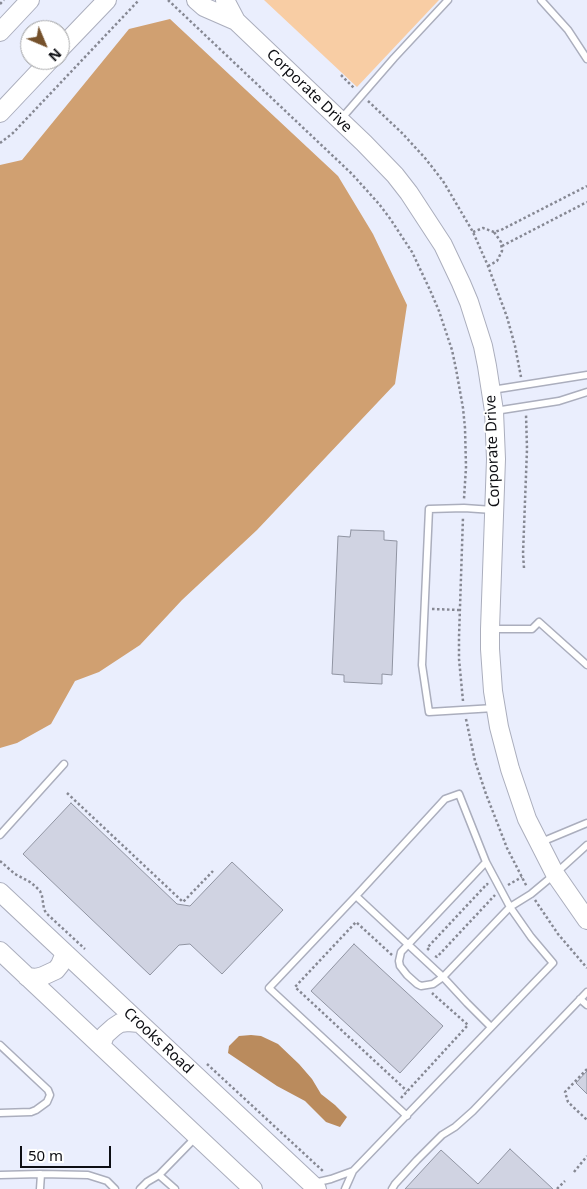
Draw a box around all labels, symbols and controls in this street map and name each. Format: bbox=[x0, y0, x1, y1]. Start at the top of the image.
north arrow bbox=[20, 20, 70, 70]
text: N bbox=[45, 45, 66, 66]
street label: Corporate Drive bbox=[262, 46, 356, 136]
street label: Corporate Drive bbox=[482, 395, 504, 507]
street label: Crooks Road bbox=[119, 1004, 197, 1078]
scale bar bbox=[22, 1136, 114, 1168]
text: 50 m bbox=[28, 1145, 63, 1165]

